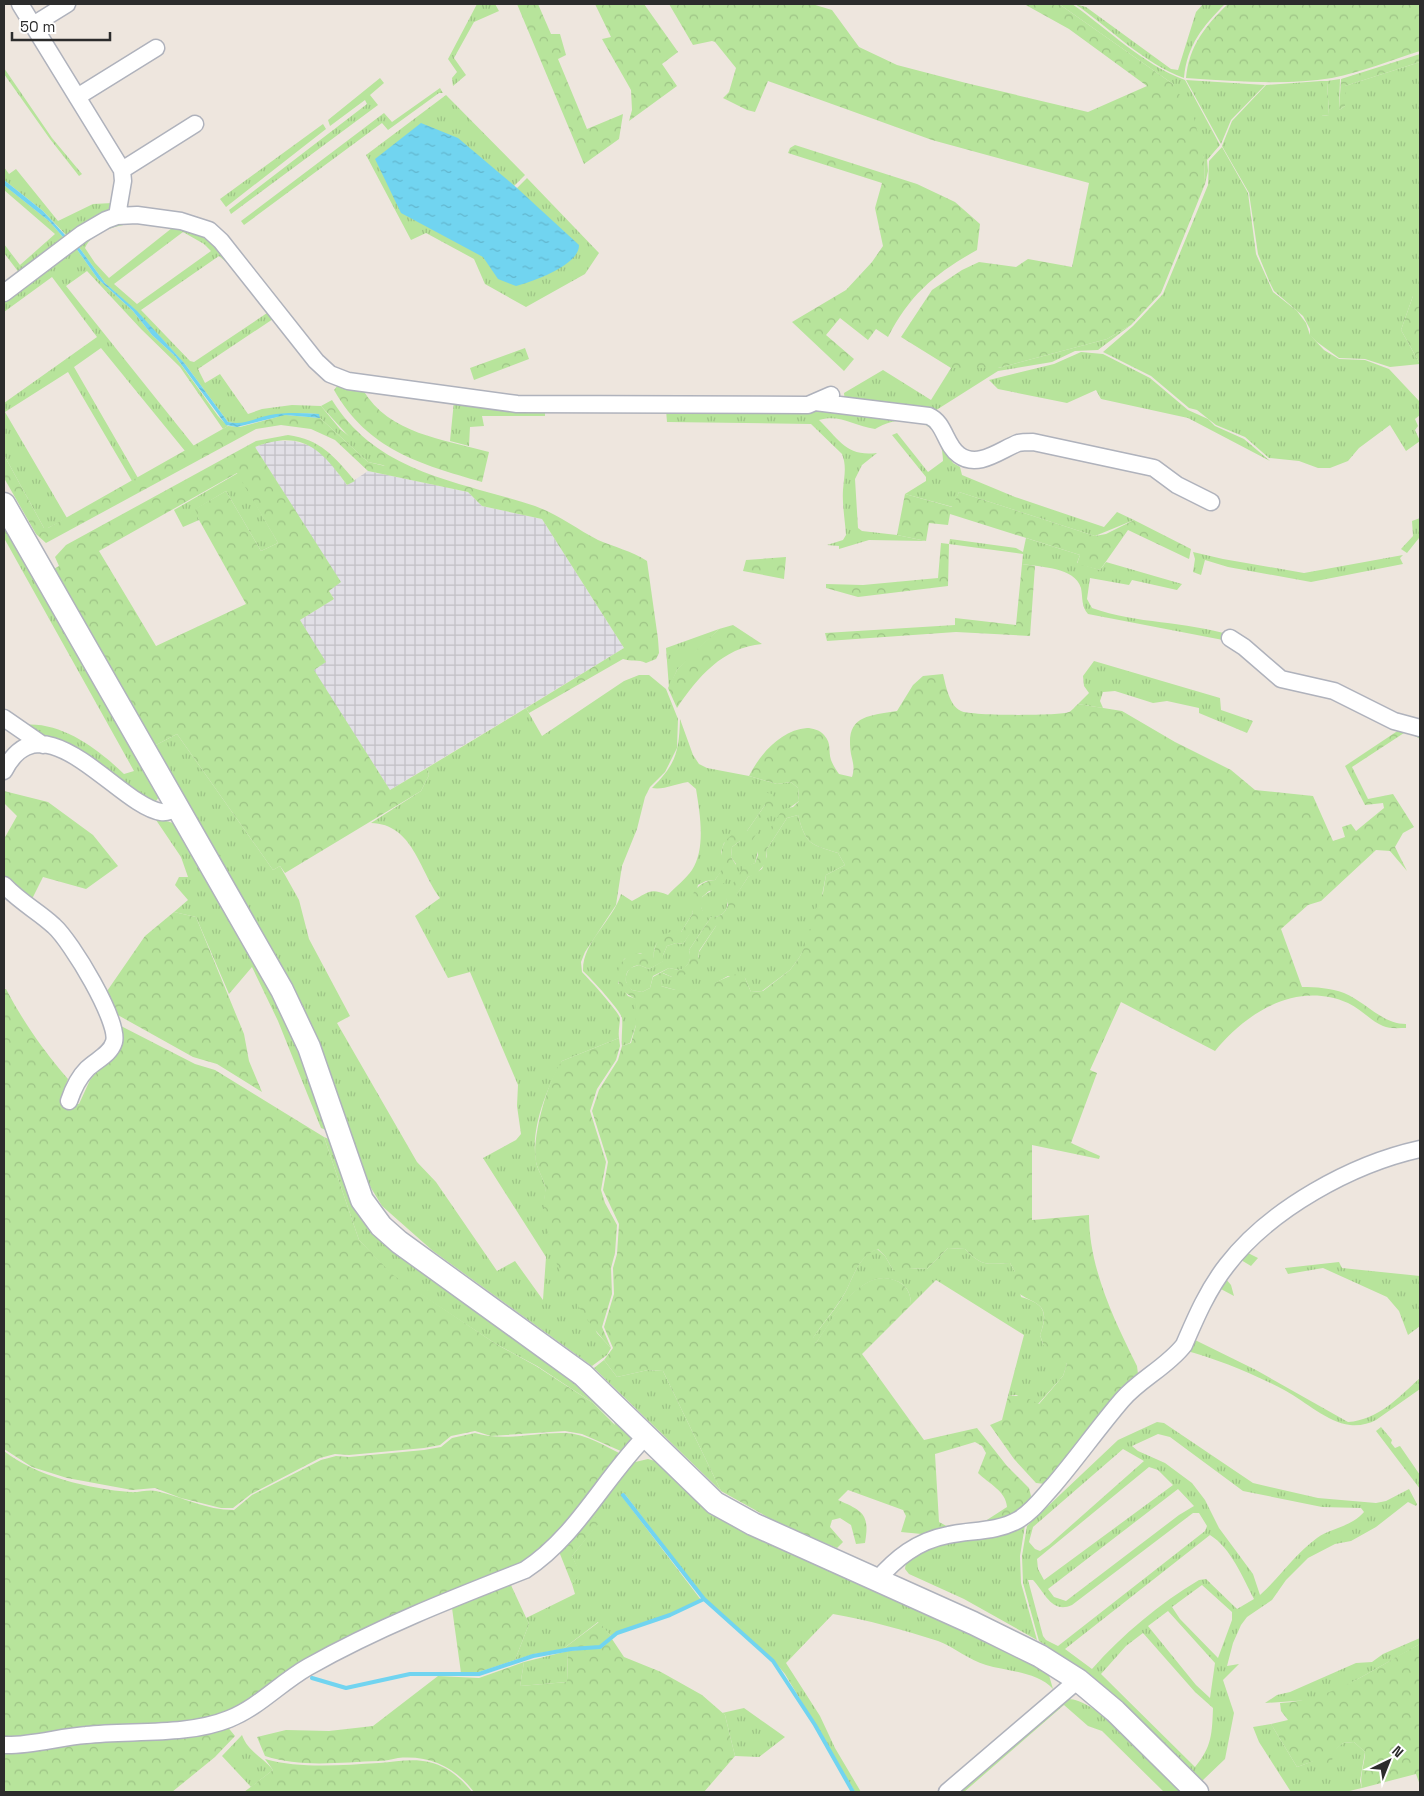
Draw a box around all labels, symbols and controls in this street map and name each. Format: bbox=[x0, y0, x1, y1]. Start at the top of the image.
scale bar bbox=[12, 10, 110, 42]
text: 50 m bbox=[20, 17, 55, 36]
north arrow bbox=[1364, 1736, 1414, 1786]
text: N bbox=[1388, 1742, 1407, 1761]

